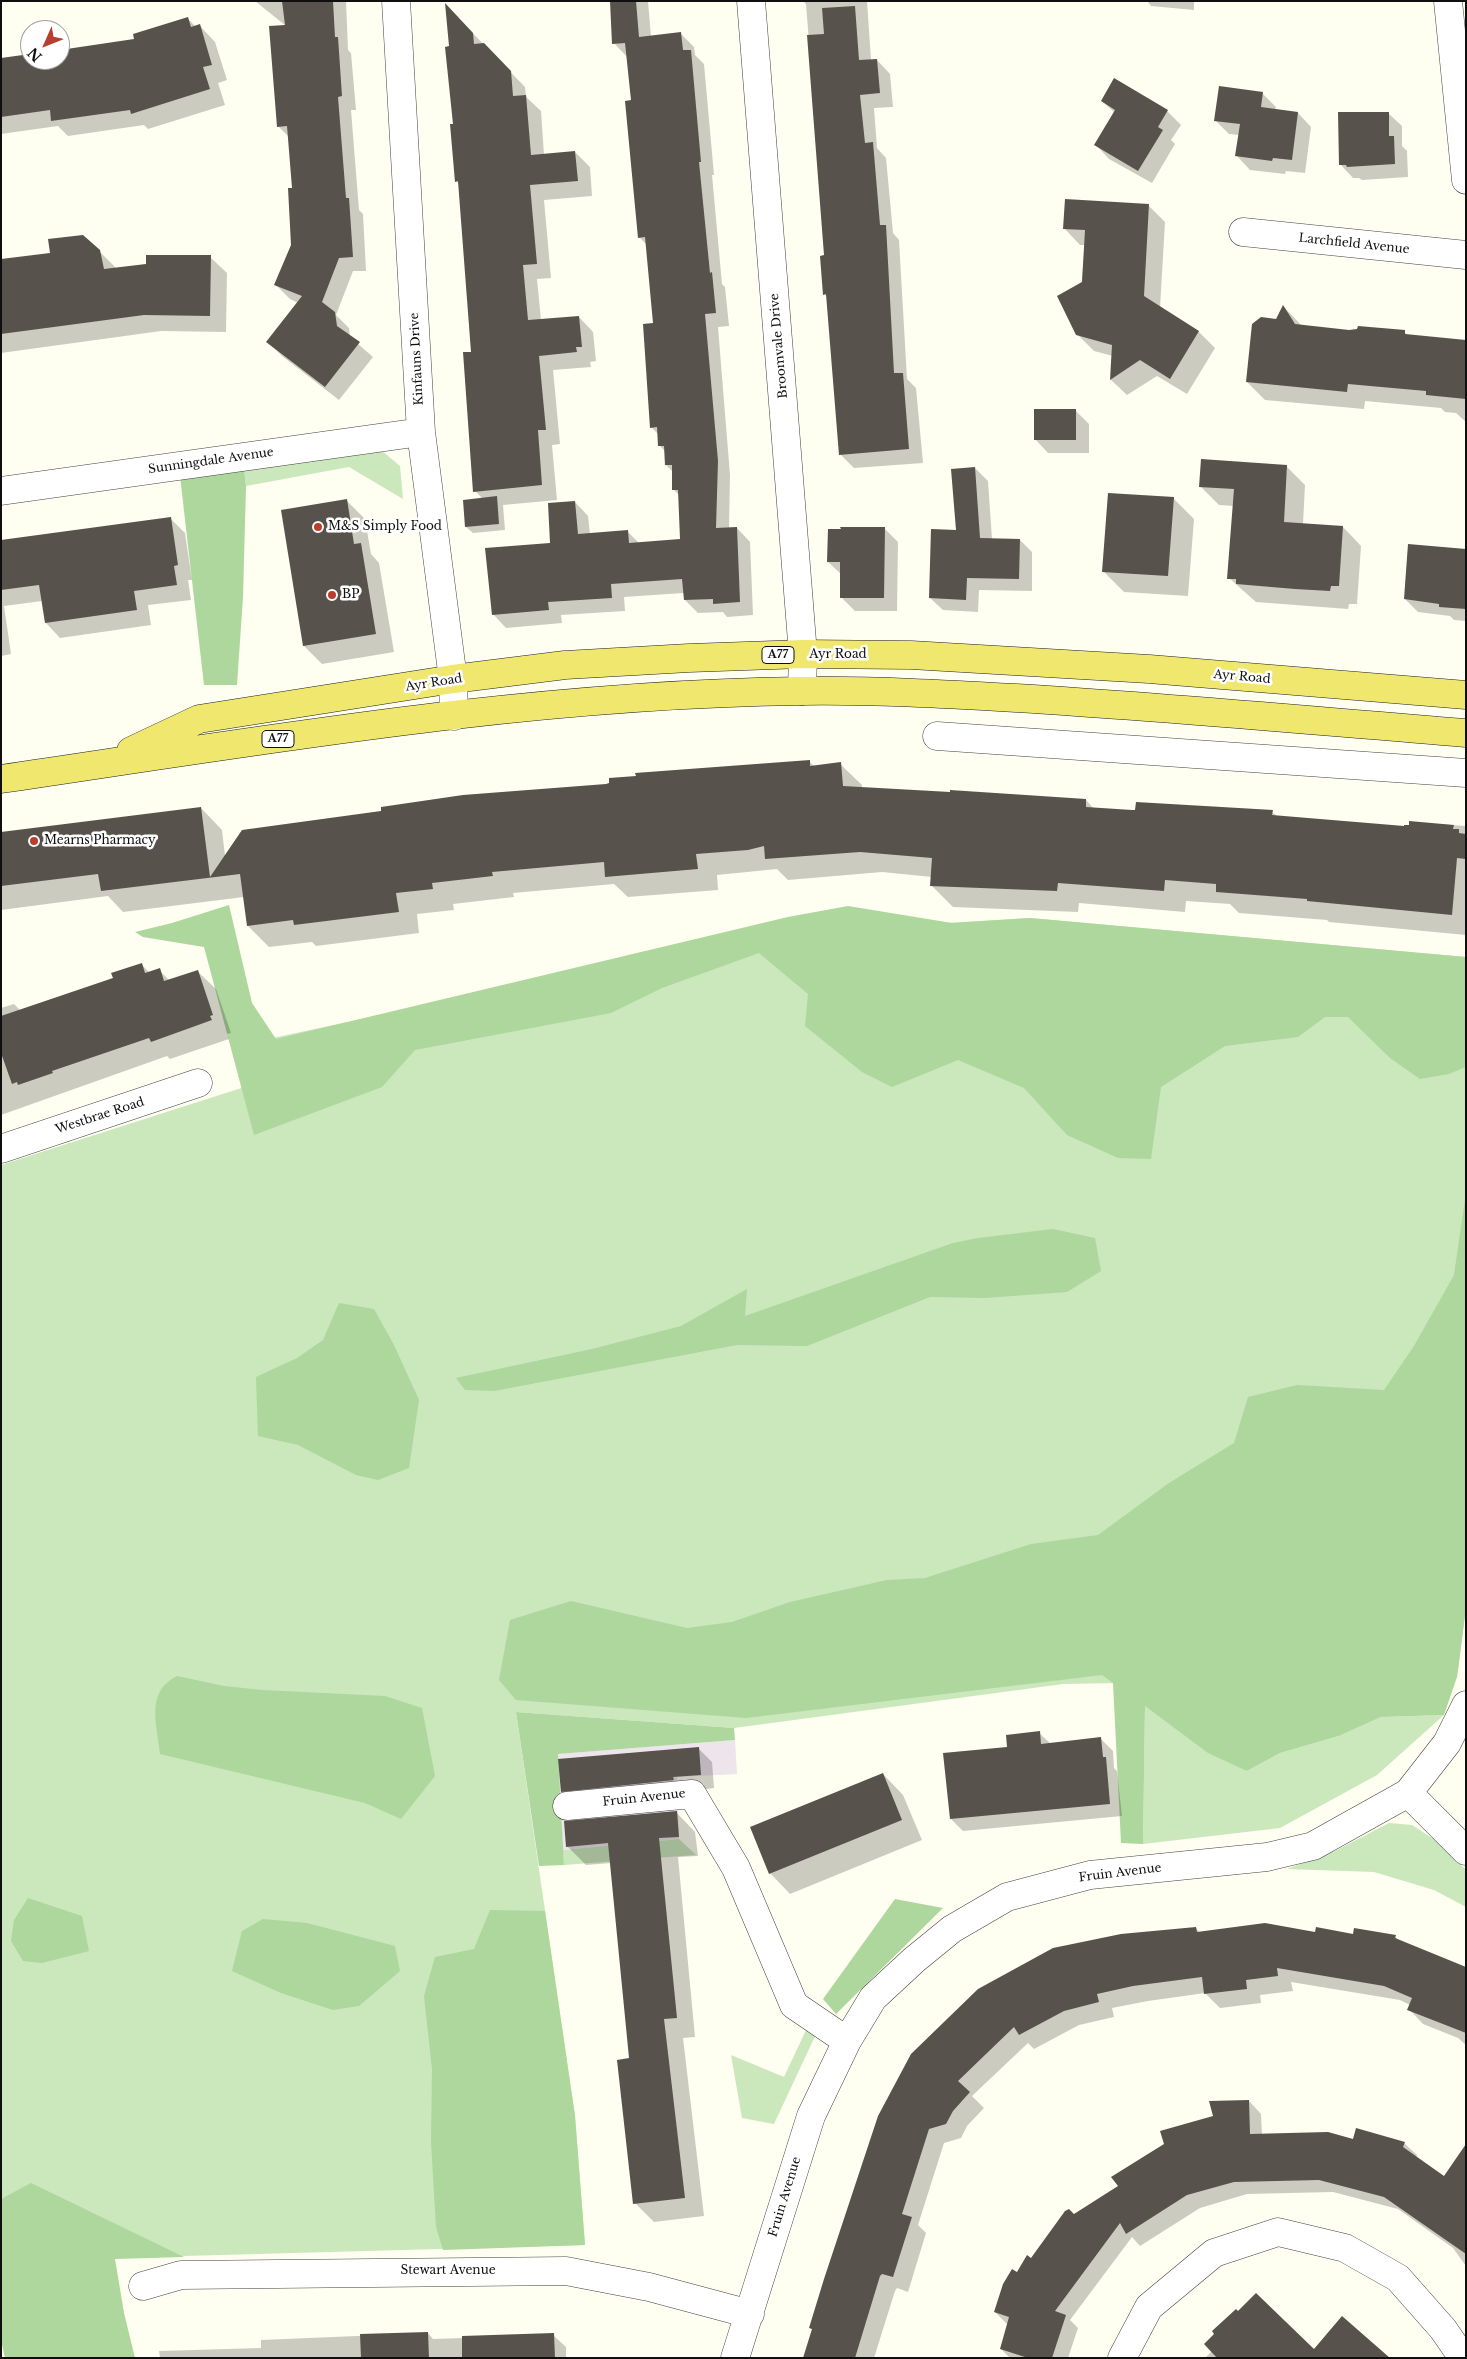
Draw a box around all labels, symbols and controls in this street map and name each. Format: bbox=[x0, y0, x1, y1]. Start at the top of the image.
north arrow bbox=[20, 20, 70, 70]
text: N bbox=[24, 44, 46, 66]
street label: Larchfield Avenue bbox=[1298, 231, 1410, 257]
street label: Broomvale Drive bbox=[767, 293, 791, 399]
street label: Kinfauns Drive bbox=[407, 312, 427, 406]
street label: Sunningdale Avenue bbox=[147, 445, 275, 477]
place label: M&S Simply Food bbox=[328, 520, 442, 534]
marker: M&S Simply Food bbox=[312, 521, 324, 533]
place label: BP bbox=[342, 588, 359, 602]
marker: BP bbox=[326, 589, 338, 601]
road number: A77 bbox=[762, 646, 794, 664]
street label: Ayr Road bbox=[809, 648, 867, 662]
street label: Ayr Road bbox=[1213, 667, 1271, 687]
street label: Ayr Road bbox=[405, 671, 463, 695]
road number: A77 bbox=[262, 731, 294, 748]
place label: Mearns Pharmacy bbox=[44, 834, 156, 848]
marker: Mearns Pharmacy bbox=[28, 835, 40, 847]
street label: Westbrae Road bbox=[54, 1095, 146, 1137]
street label: Fruin Avenue bbox=[602, 1786, 686, 1810]
street label: Fruin Avenue bbox=[1078, 1861, 1162, 1885]
street label: Fruin Avenue bbox=[766, 2155, 804, 2239]
street label: Stewart Avenue bbox=[400, 2264, 496, 2278]

